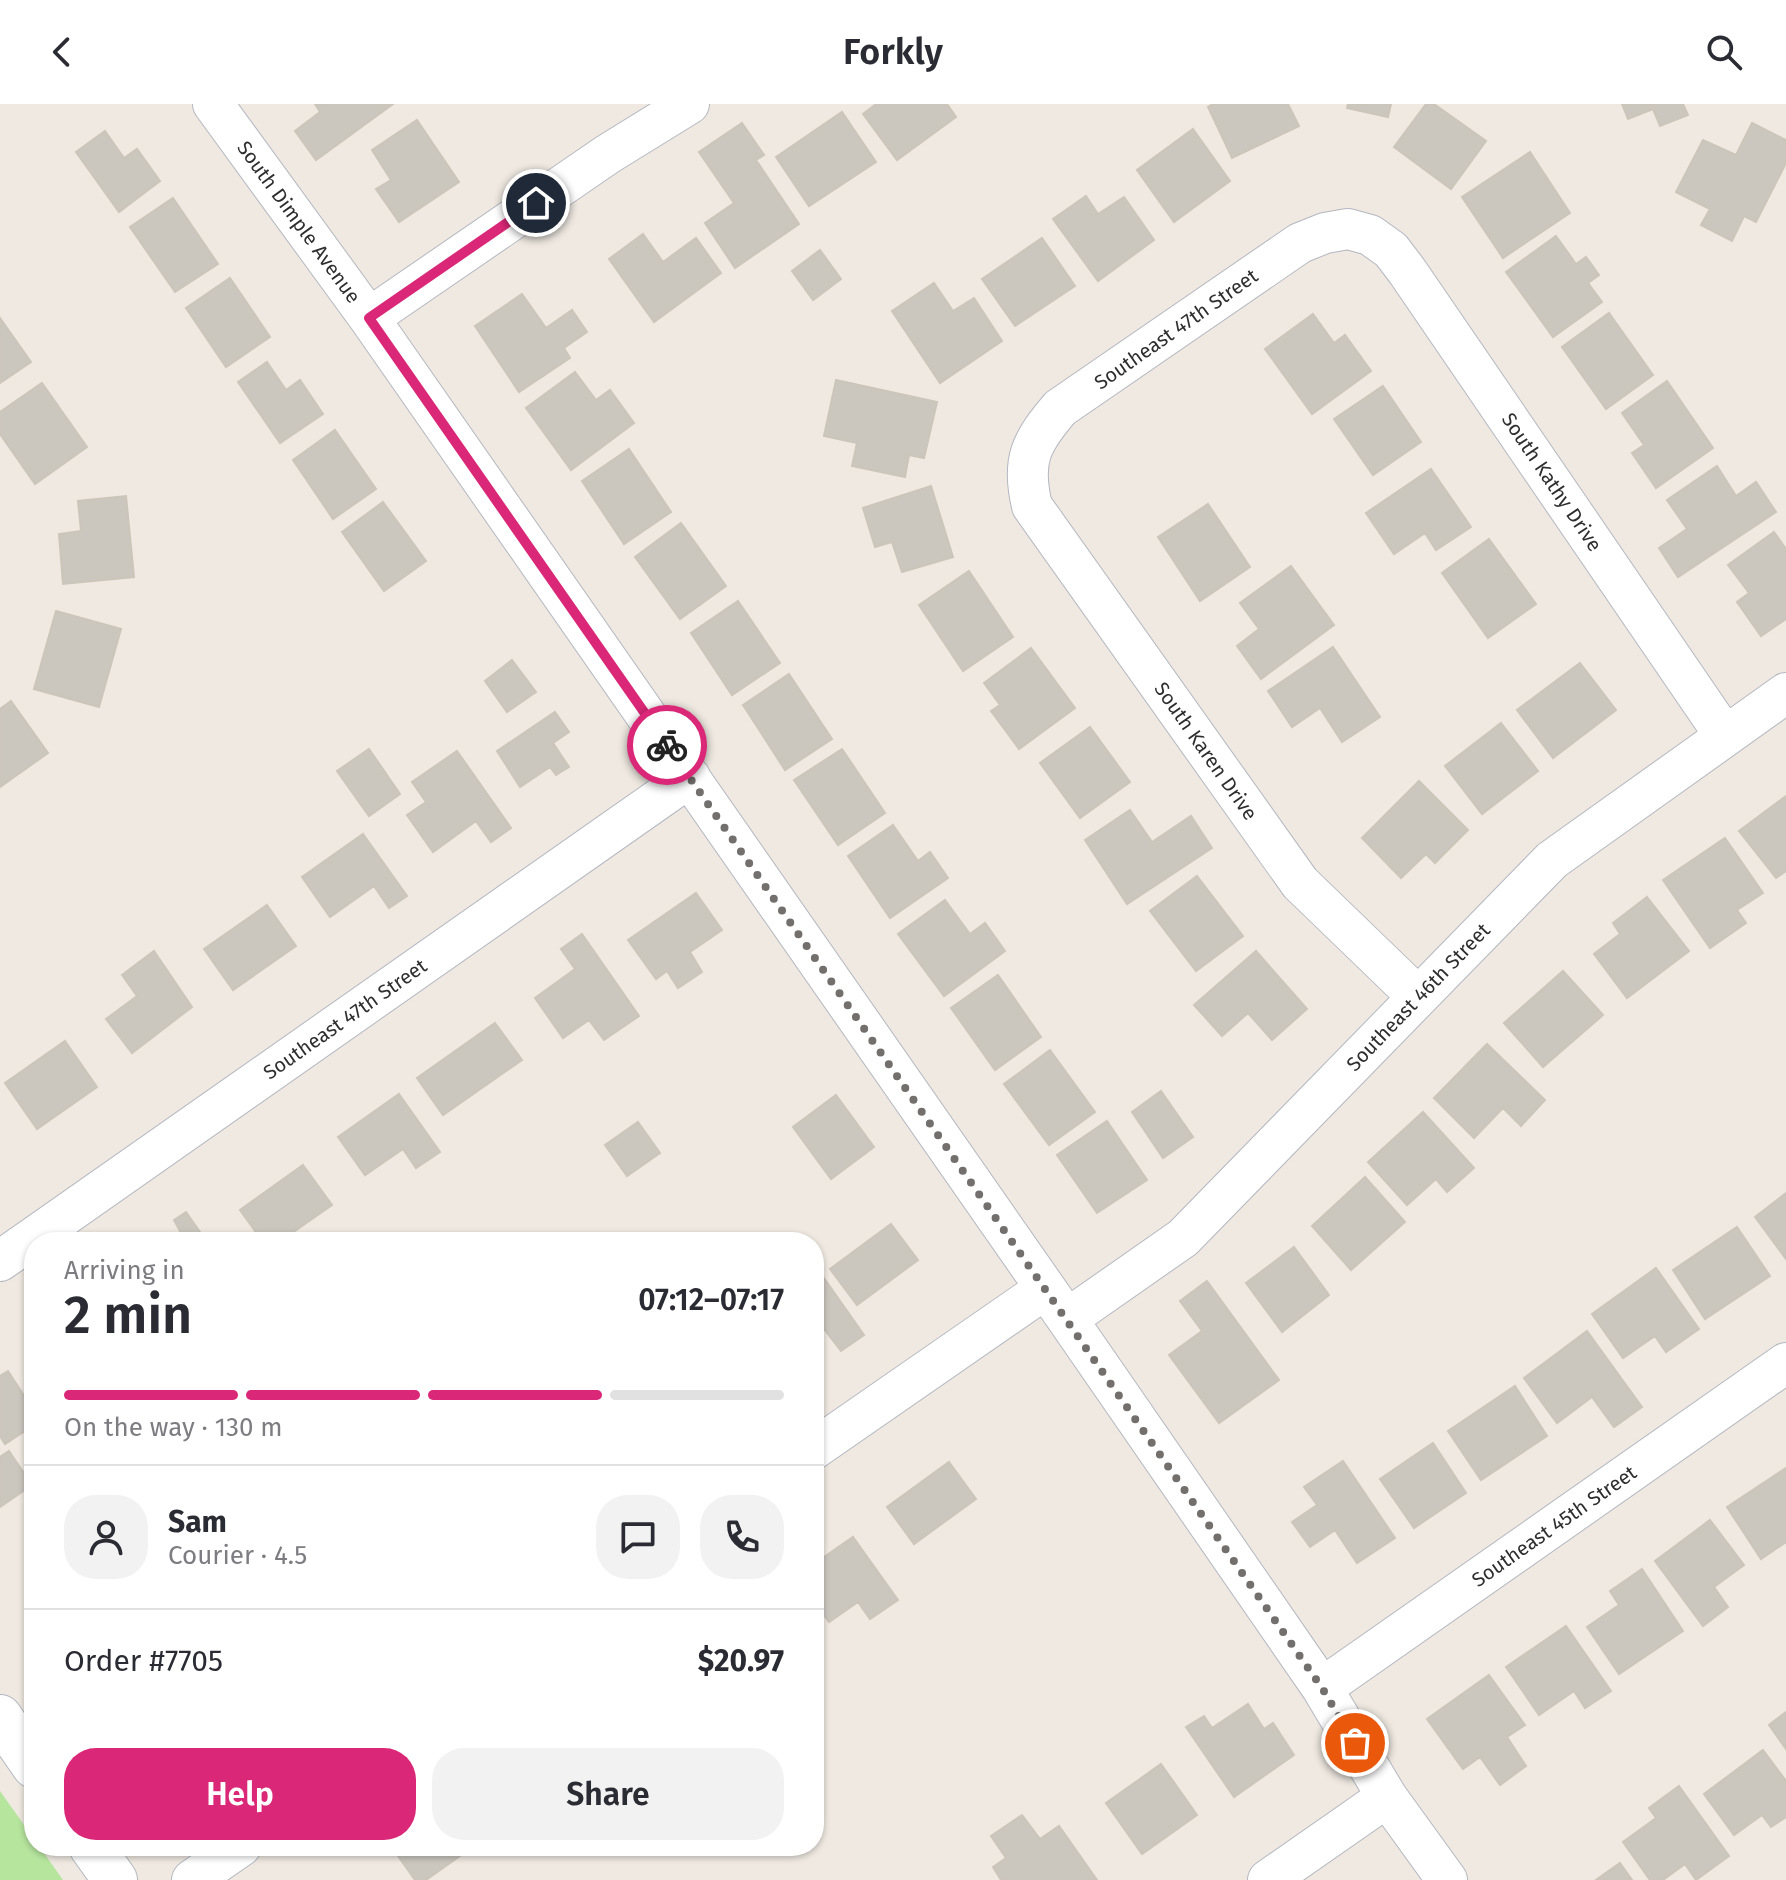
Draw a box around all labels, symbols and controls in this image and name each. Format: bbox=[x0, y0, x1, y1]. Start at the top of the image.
icon: back bbox=[40, 30, 84, 74]
text: Forkly bbox=[843, 30, 943, 74]
icon: search bbox=[1702, 30, 1746, 74]
street label: South Dimple Avenue bbox=[232, 136, 366, 308]
pin bbox=[502, 169, 570, 237]
icon: home bbox=[514, 181, 558, 225]
street label: Southeast 47th Street bbox=[1090, 263, 1263, 394]
street label: South Kathy Drive bbox=[1497, 408, 1607, 556]
street label: South Karen Drive bbox=[1149, 677, 1263, 825]
courier bbox=[627, 705, 707, 785]
icon: bike bbox=[645, 723, 689, 767]
street label: Southeast 46th Street bbox=[1341, 918, 1495, 1076]
street label: Southeast 47th Street bbox=[259, 953, 432, 1084]
text: Arriving in bbox=[64, 1255, 185, 1286]
text: 07:12–07:17 bbox=[638, 1282, 784, 1318]
text: 2 min bbox=[64, 1284, 192, 1347]
text: On the way · 130 m bbox=[64, 1412, 283, 1443]
street label: Southeast 45th Street bbox=[1467, 1460, 1641, 1592]
button: person bbox=[64, 1495, 148, 1579]
button: chat bbox=[596, 1495, 680, 1579]
button: phone bbox=[700, 1495, 784, 1579]
text: Sam bbox=[168, 1504, 227, 1540]
text: Courier · 4.5 bbox=[168, 1540, 307, 1571]
text: Order #7705 bbox=[64, 1643, 223, 1679]
text: $20.97 bbox=[698, 1643, 784, 1679]
pin bbox=[1321, 1709, 1389, 1777]
icon: bag bbox=[1333, 1721, 1377, 1765]
button: Help bbox=[64, 1748, 416, 1840]
button: Share bbox=[432, 1748, 784, 1840]

